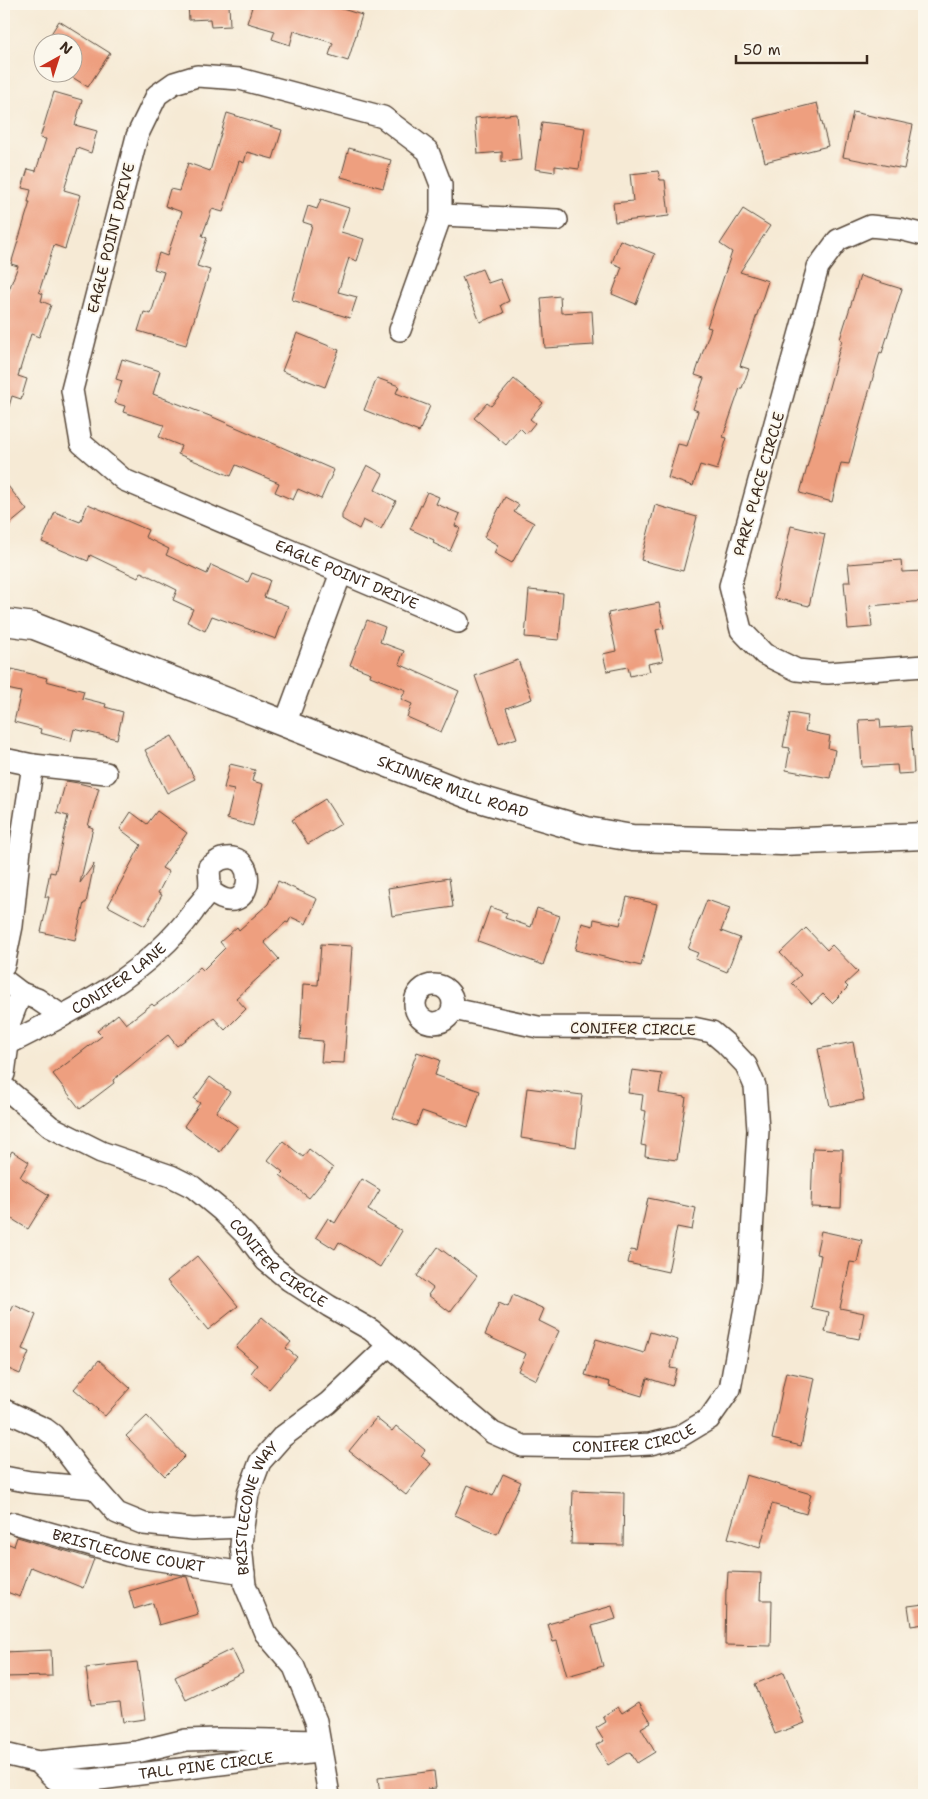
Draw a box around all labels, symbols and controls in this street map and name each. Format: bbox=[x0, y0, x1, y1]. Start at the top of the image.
north arrow bbox=[32, 32, 82, 82]
scale bar bbox=[736, 32, 867, 64]
text: N bbox=[56, 37, 76, 58]
text: 50 m bbox=[743, 40, 781, 60]
street label: EAGLE POINT DRIVE bbox=[83, 161, 139, 315]
street label: PARK PLACE CIRCLE bbox=[729, 410, 789, 558]
street label: EAGLE POINT DRIVE bbox=[272, 535, 422, 614]
street label: SKINNER MILL ROAD bbox=[374, 751, 531, 823]
street label: CONIFER LANE bbox=[68, 938, 170, 1019]
street label: CONIFER CIRCLE bbox=[570, 1018, 696, 1040]
street label: CONIFER CIRCLE bbox=[225, 1214, 331, 1312]
street label: CONIFER CIRCLE bbox=[572, 1419, 700, 1457]
street label: BRISTLECONE WAY bbox=[231, 1437, 283, 1576]
street label: BRISTLECONE COURT bbox=[50, 1524, 206, 1577]
street label: TALL PINE CIRCLE bbox=[137, 1747, 275, 1784]

